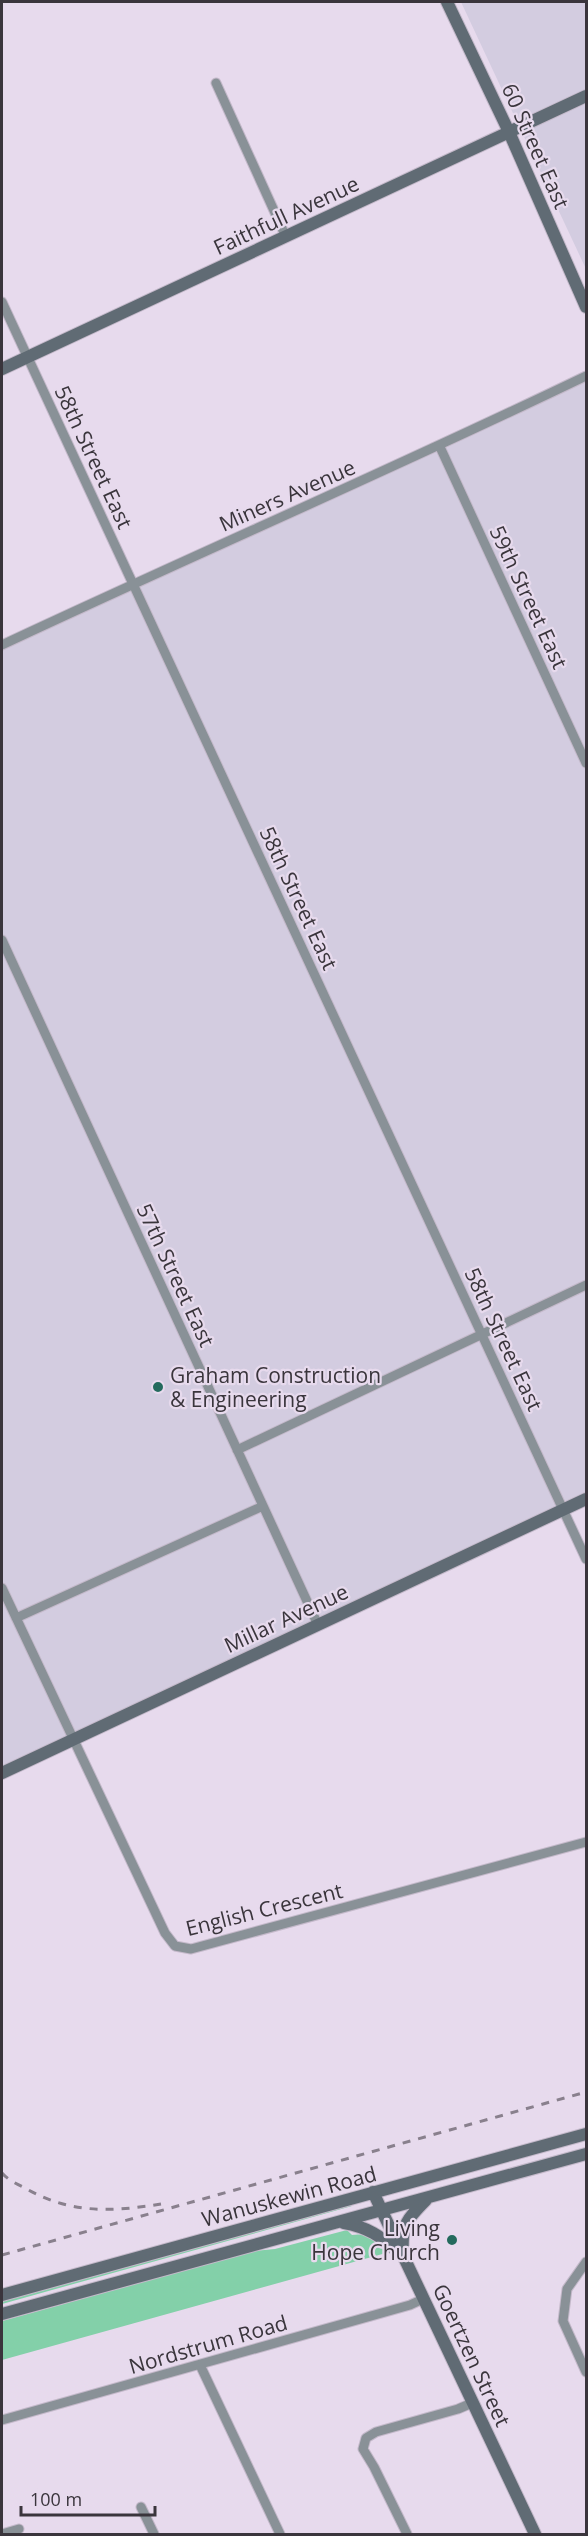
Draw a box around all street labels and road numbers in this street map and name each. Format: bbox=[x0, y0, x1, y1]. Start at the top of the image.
street label: 60 Street East bbox=[496, 79, 576, 213]
street label: Faithfull Avenue bbox=[209, 169, 363, 261]
street label: 58th Street East bbox=[49, 381, 139, 533]
street label: Miners Avenue bbox=[215, 453, 359, 537]
street label: 59th Street East bbox=[484, 521, 574, 673]
street label: 58th Street East bbox=[254, 822, 344, 974]
street label: 57th Street East bbox=[131, 1199, 221, 1351]
street label: 58th Street East bbox=[459, 1263, 549, 1415]
street label: Millar Avenue bbox=[220, 1577, 352, 1659]
street label: English Crescent bbox=[183, 1876, 345, 1942]
street label: Wanuskewin Road bbox=[199, 2159, 379, 2233]
street label: Goertzen Street bbox=[427, 2279, 517, 2431]
street label: Nordstrum Road bbox=[125, 2308, 291, 2380]

